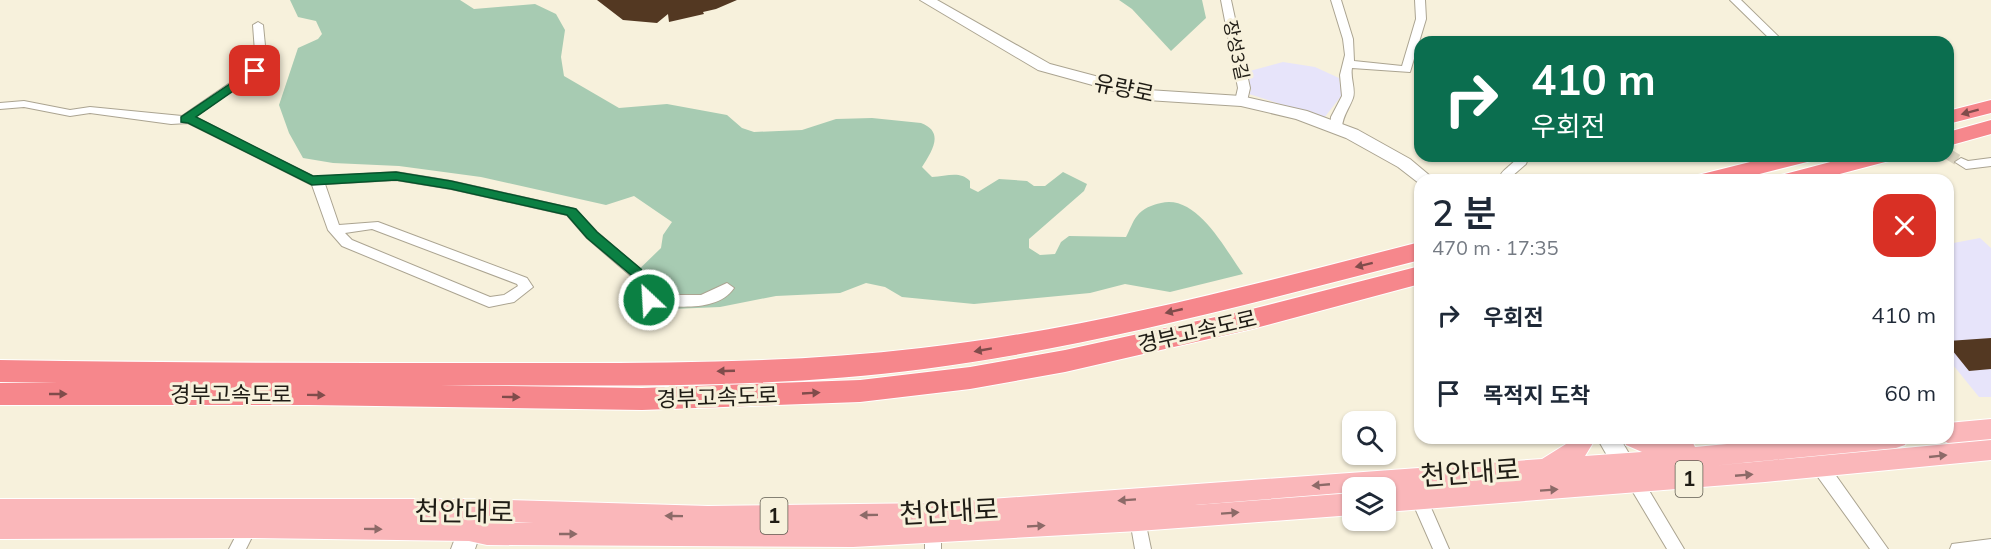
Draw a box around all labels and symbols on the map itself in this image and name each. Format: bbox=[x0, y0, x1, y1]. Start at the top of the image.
street label: 장성3길 bbox=[1219, 18, 1254, 82]
pin bbox=[229, 45, 280, 96]
street label: 유량로 bbox=[1091, 68, 1157, 108]
one-way arrow bbox=[1961, 108, 1979, 117]
one-way arrow bbox=[1355, 261, 1373, 271]
position arrow bbox=[617, 268, 681, 332]
street label: 경부고속도로 bbox=[1135, 304, 1259, 358]
one-way arrow bbox=[1165, 307, 1183, 317]
one-way arrow bbox=[974, 346, 993, 355]
one-way arrow bbox=[717, 367, 736, 376]
street label: 경부고속도로 bbox=[170, 380, 292, 408]
street label: 경부고속도로 bbox=[656, 381, 778, 413]
one-way arrow bbox=[49, 389, 68, 399]
one-way arrow bbox=[802, 389, 821, 398]
one-way arrow bbox=[307, 390, 326, 399]
one-way arrow bbox=[502, 392, 521, 402]
one-way arrow bbox=[1928, 451, 1947, 461]
street label: 천안대로 bbox=[1419, 452, 1521, 492]
road number: 1 bbox=[1676, 461, 1702, 497]
one-way arrow bbox=[1734, 470, 1753, 480]
one-way arrow bbox=[1312, 480, 1331, 490]
one-way arrow bbox=[1540, 485, 1559, 495]
street label: 천안대로 bbox=[898, 491, 999, 531]
street label: 천안대로 bbox=[414, 493, 514, 529]
one-way arrow bbox=[1117, 496, 1136, 505]
road number: 1 bbox=[760, 498, 788, 534]
one-way arrow bbox=[1221, 508, 1240, 518]
one-way arrow bbox=[860, 510, 879, 520]
one-way arrow bbox=[665, 511, 684, 521]
one-way arrow bbox=[1026, 521, 1045, 530]
one-way arrow bbox=[364, 524, 383, 534]
one-way arrow bbox=[559, 529, 578, 539]

